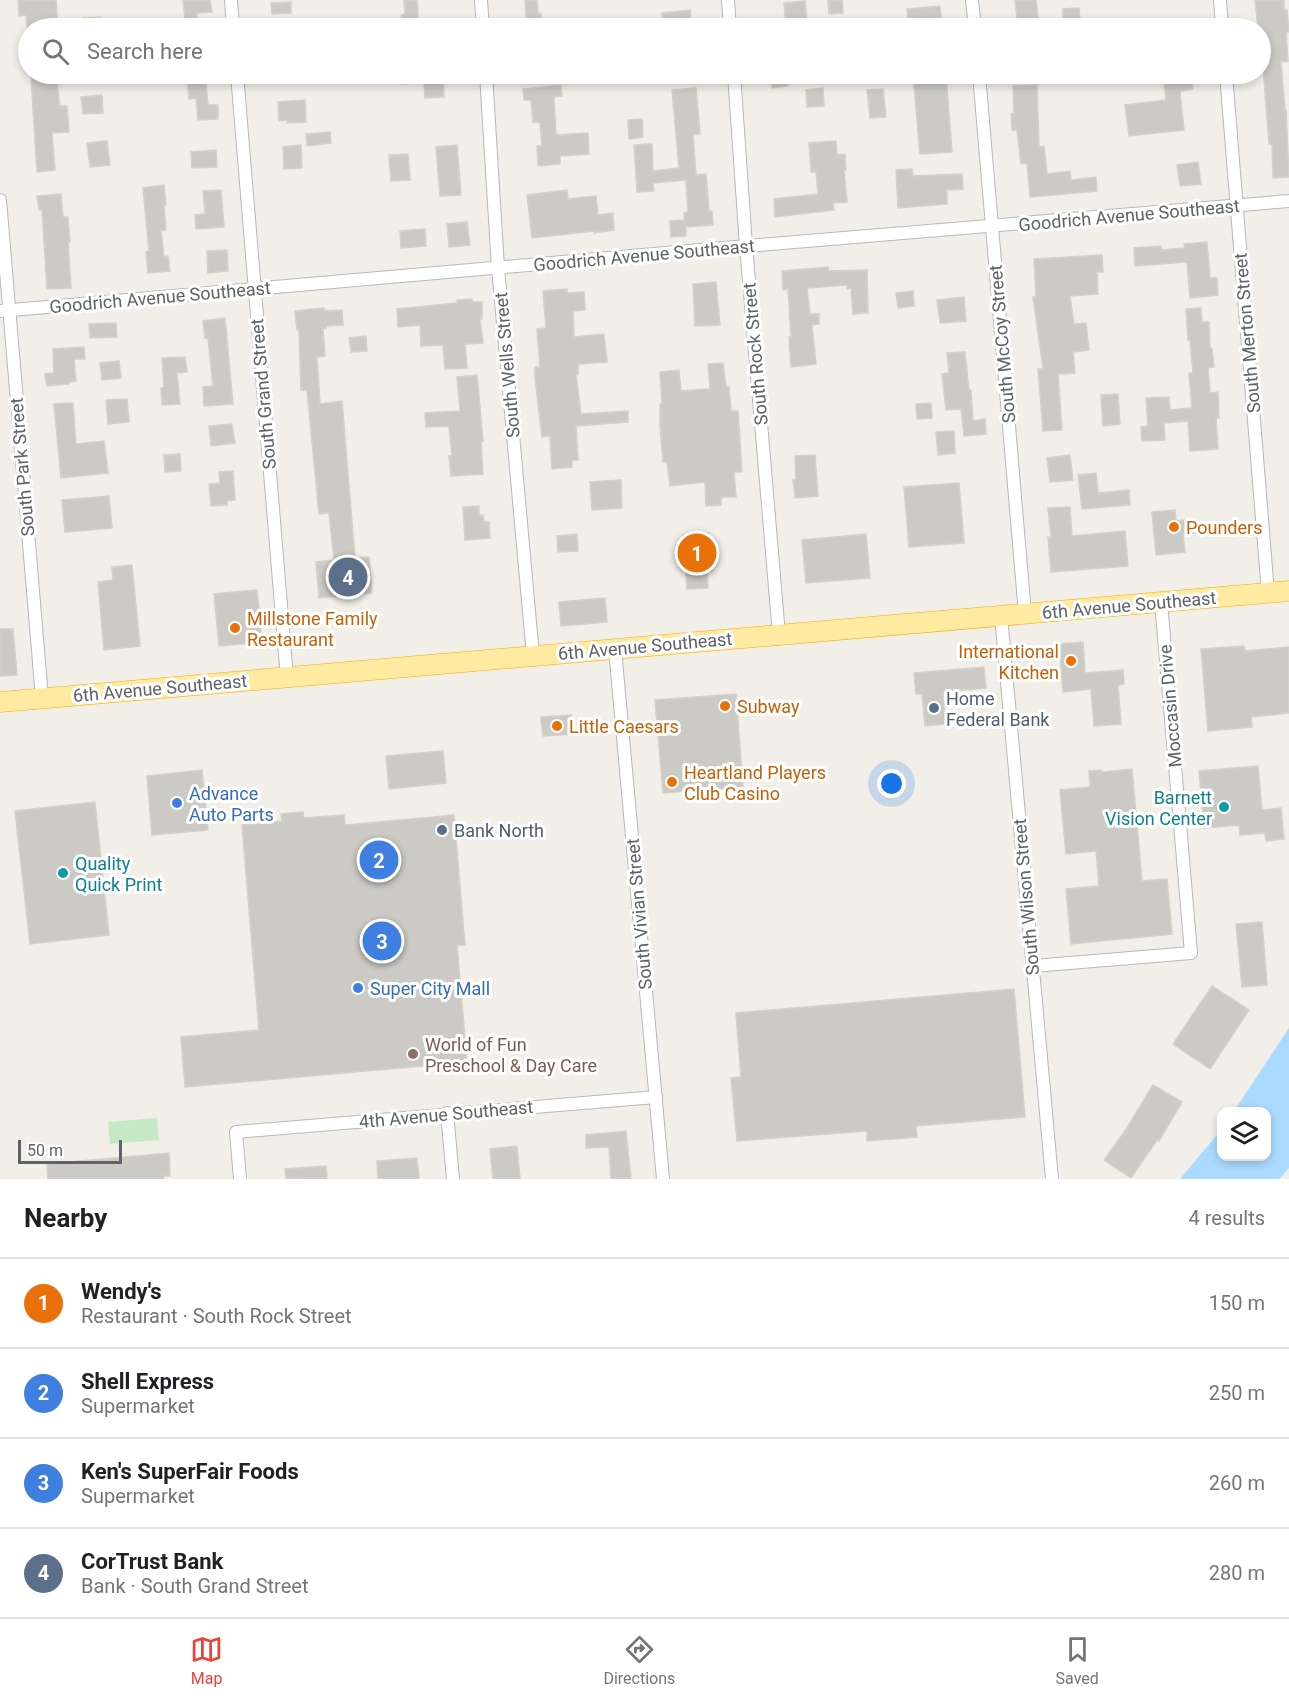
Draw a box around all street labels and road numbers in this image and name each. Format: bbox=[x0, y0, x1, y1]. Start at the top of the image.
street label: Goodrich Avenue Southeast bbox=[1018, 195, 1240, 235]
street label: Goodrich Avenue Southeast bbox=[533, 235, 755, 275]
street label: South Merton Street bbox=[1230, 252, 1264, 414]
street label: South McCoy Street bbox=[985, 264, 1019, 424]
street label: Goodrich Avenue Southeast bbox=[49, 277, 271, 317]
street label: South Rock Street bbox=[738, 282, 772, 426]
street label: South Wells Street bbox=[490, 291, 524, 439]
street label: South Grand Street bbox=[246, 318, 280, 470]
street label: South Park Street bbox=[5, 397, 39, 537]
street label: 6th Avenue Southeast bbox=[1041, 587, 1217, 623]
street label: 6th Avenue Southeast bbox=[557, 628, 733, 664]
street label: Moccasin Drive bbox=[1154, 644, 1186, 768]
street label: 6th Avenue Southeast bbox=[72, 670, 248, 706]
street label: South Wilson Street bbox=[1009, 818, 1043, 976]
street label: South Vivian Street bbox=[622, 837, 656, 991]
street label: 4th Avenue Southeast bbox=[358, 1096, 534, 1132]

